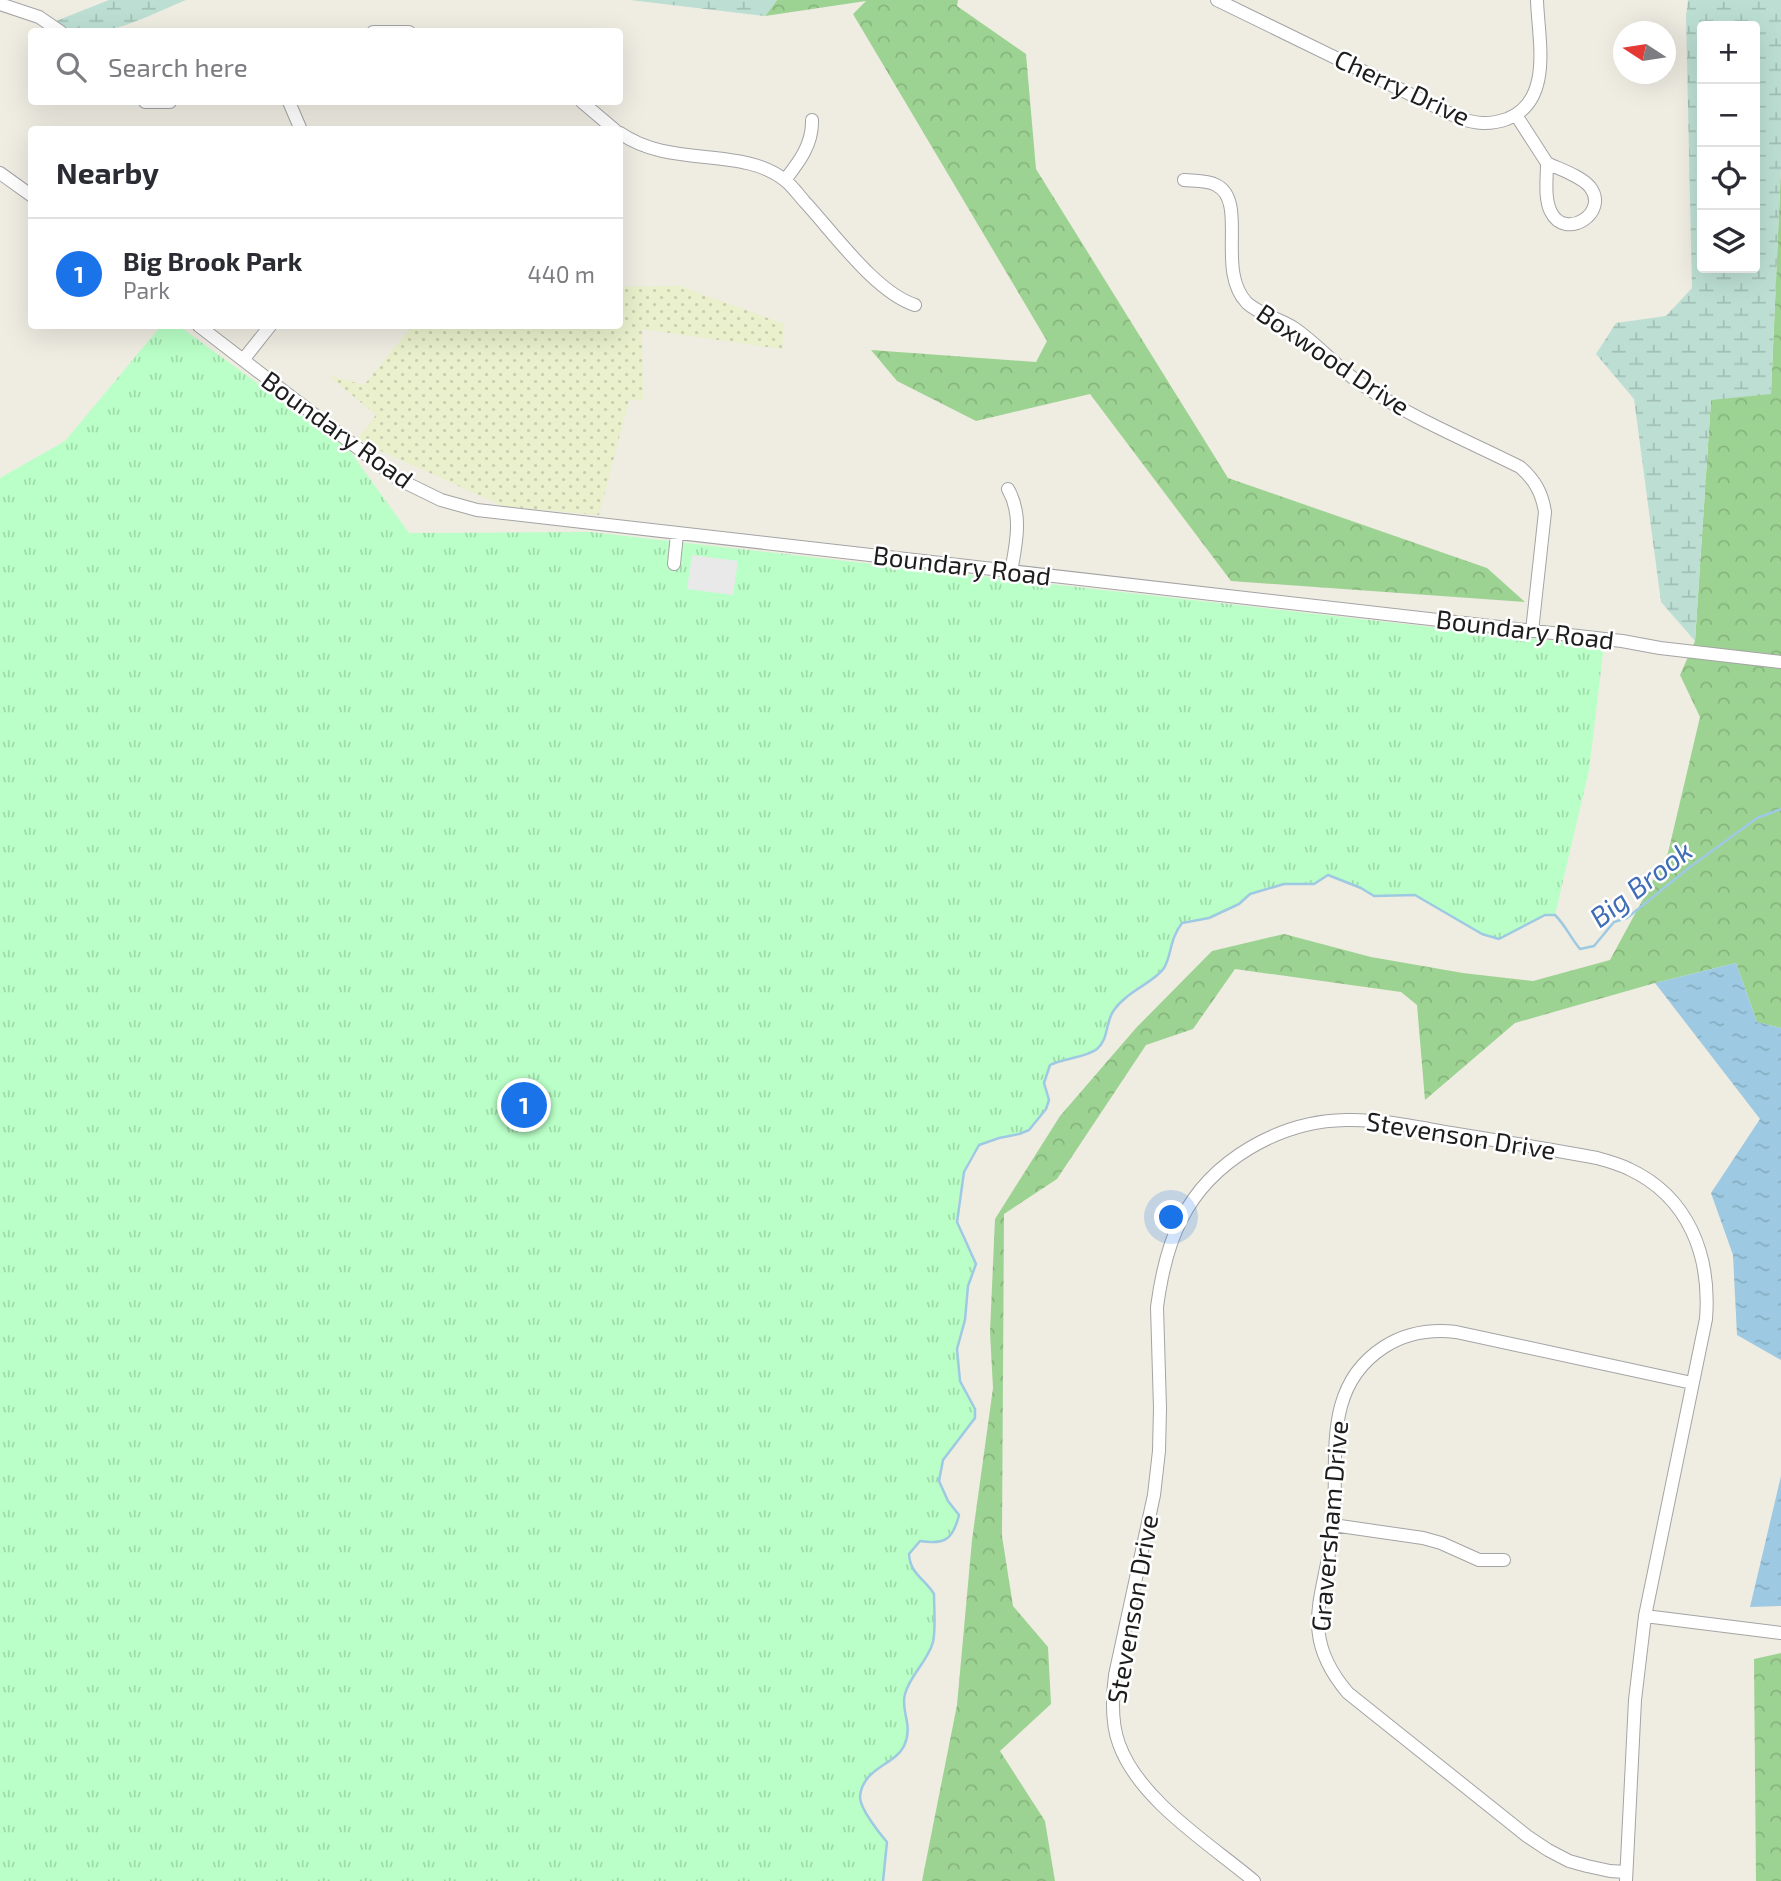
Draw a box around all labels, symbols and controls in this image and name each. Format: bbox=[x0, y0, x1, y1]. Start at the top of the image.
north arrow bbox=[1613, 21, 1676, 84]
map controls bbox=[1697, 21, 1760, 273]
button: + bbox=[1697, 21, 1760, 84]
search box bbox=[28, 28, 623, 105]
street label: Cherry Drive bbox=[1330, 42, 1475, 131]
icon: search bbox=[52, 48, 90, 86]
text: Search here bbox=[108, 51, 248, 82]
button: − bbox=[1697, 84, 1760, 147]
button: locate bbox=[1697, 147, 1760, 210]
text: Nearby bbox=[56, 154, 159, 190]
button: layers bbox=[1697, 210, 1760, 273]
text: Big Brook Park bbox=[123, 245, 302, 276]
text: 1 bbox=[74, 260, 84, 288]
text: 440 m bbox=[528, 260, 595, 288]
text: Park bbox=[123, 276, 170, 304]
street label: Boxwood Drive bbox=[1252, 296, 1416, 421]
street label: Boundary Road bbox=[256, 364, 420, 494]
street label: Boundary Road bbox=[871, 538, 1053, 591]
street label: Boundary Road bbox=[1434, 602, 1616, 655]
water label: Big Brook bbox=[1582, 833, 1698, 934]
pin: 1 bbox=[501, 1079, 547, 1131]
street label: Stevenson Drive bbox=[1364, 1104, 1558, 1165]
your location bbox=[1154, 1200, 1188, 1234]
street label: Graversham Drive bbox=[1304, 1419, 1353, 1633]
street label: Stevenson Drive bbox=[1100, 1512, 1163, 1706]

